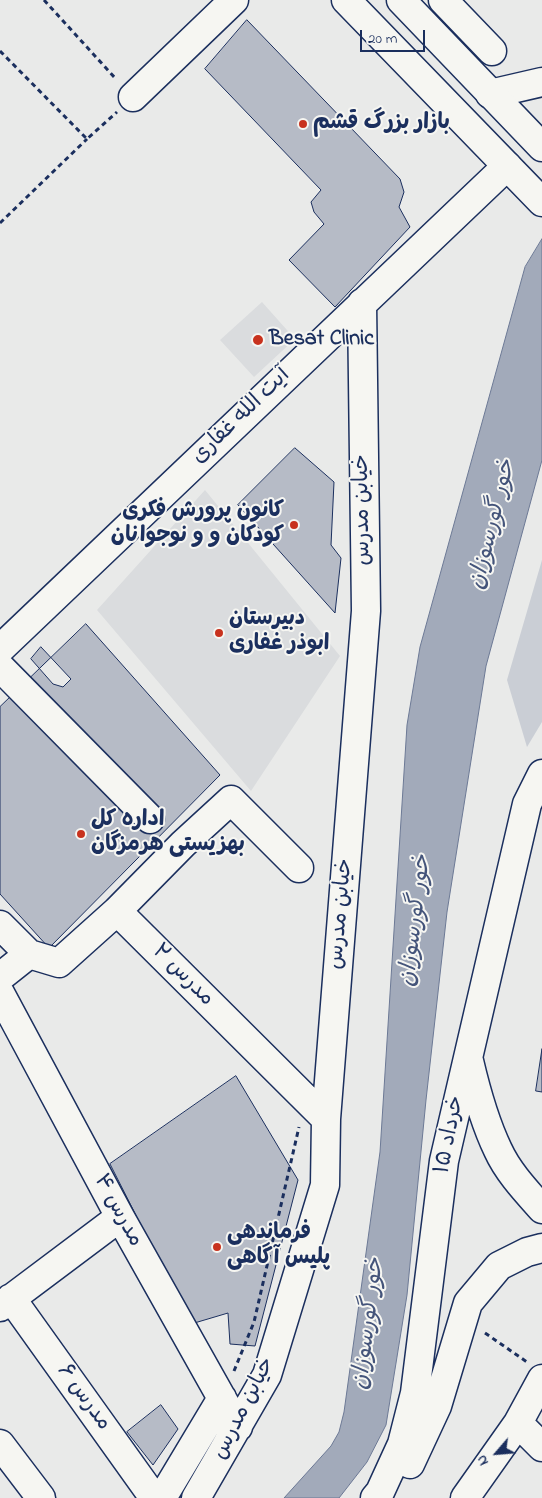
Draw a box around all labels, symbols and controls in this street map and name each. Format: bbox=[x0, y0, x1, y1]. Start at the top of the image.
scale bar bbox=[362, 20, 427, 52]
text: 20 m bbox=[368, 28, 397, 50]
place label: بازار بزرگ قشم bbox=[313, 111, 450, 137]
marker: بازار بزرگ قشم bbox=[297, 118, 309, 130]
place label: Besat Clinic bbox=[269, 327, 374, 353]
marker: Besat Clinic bbox=[251, 333, 265, 347]
street label: آیت الله غفاری bbox=[187, 363, 297, 471]
street label: خیابن مدرس bbox=[350, 454, 378, 566]
water label: خور گورسوزان bbox=[464, 457, 524, 593]
place label: کانون پرورش فکری کودکان و و نوجوانان bbox=[111, 499, 284, 550]
marker: کانون پرورش فکری کودکان و و نوجوانان bbox=[288, 519, 300, 531]
place label: دبیرستان ابوذر غفاری bbox=[229, 607, 329, 658]
marker: دبیرستان ابوذر غفاری bbox=[213, 627, 225, 639]
place label: اداره کل بهزیستی هرمزگان bbox=[91, 808, 245, 859]
marker: اداره کل بهزیستی هرمزگان bbox=[75, 828, 87, 840]
water label: خور گورسوزان bbox=[395, 853, 439, 989]
street label: خیابن مدرس bbox=[324, 857, 360, 971]
street label: مدرس ۲ bbox=[145, 939, 219, 1013]
street label: ۱۵ خرداد bbox=[430, 1094, 472, 1176]
street label: مدرس ۴ bbox=[86, 1170, 148, 1252]
place label: فرماندهی پلیس آگاهی bbox=[227, 1221, 330, 1272]
marker: فرماندهی پلیس آگاهی bbox=[211, 1241, 223, 1253]
water label: خور گورسوزان bbox=[348, 1256, 392, 1392]
street label: خیابن مدرس bbox=[208, 1353, 282, 1465]
street label: مدرس ۶ bbox=[50, 1360, 116, 1436]
north arrow bbox=[472, 1428, 522, 1478]
text: N bbox=[472, 1451, 495, 1469]

